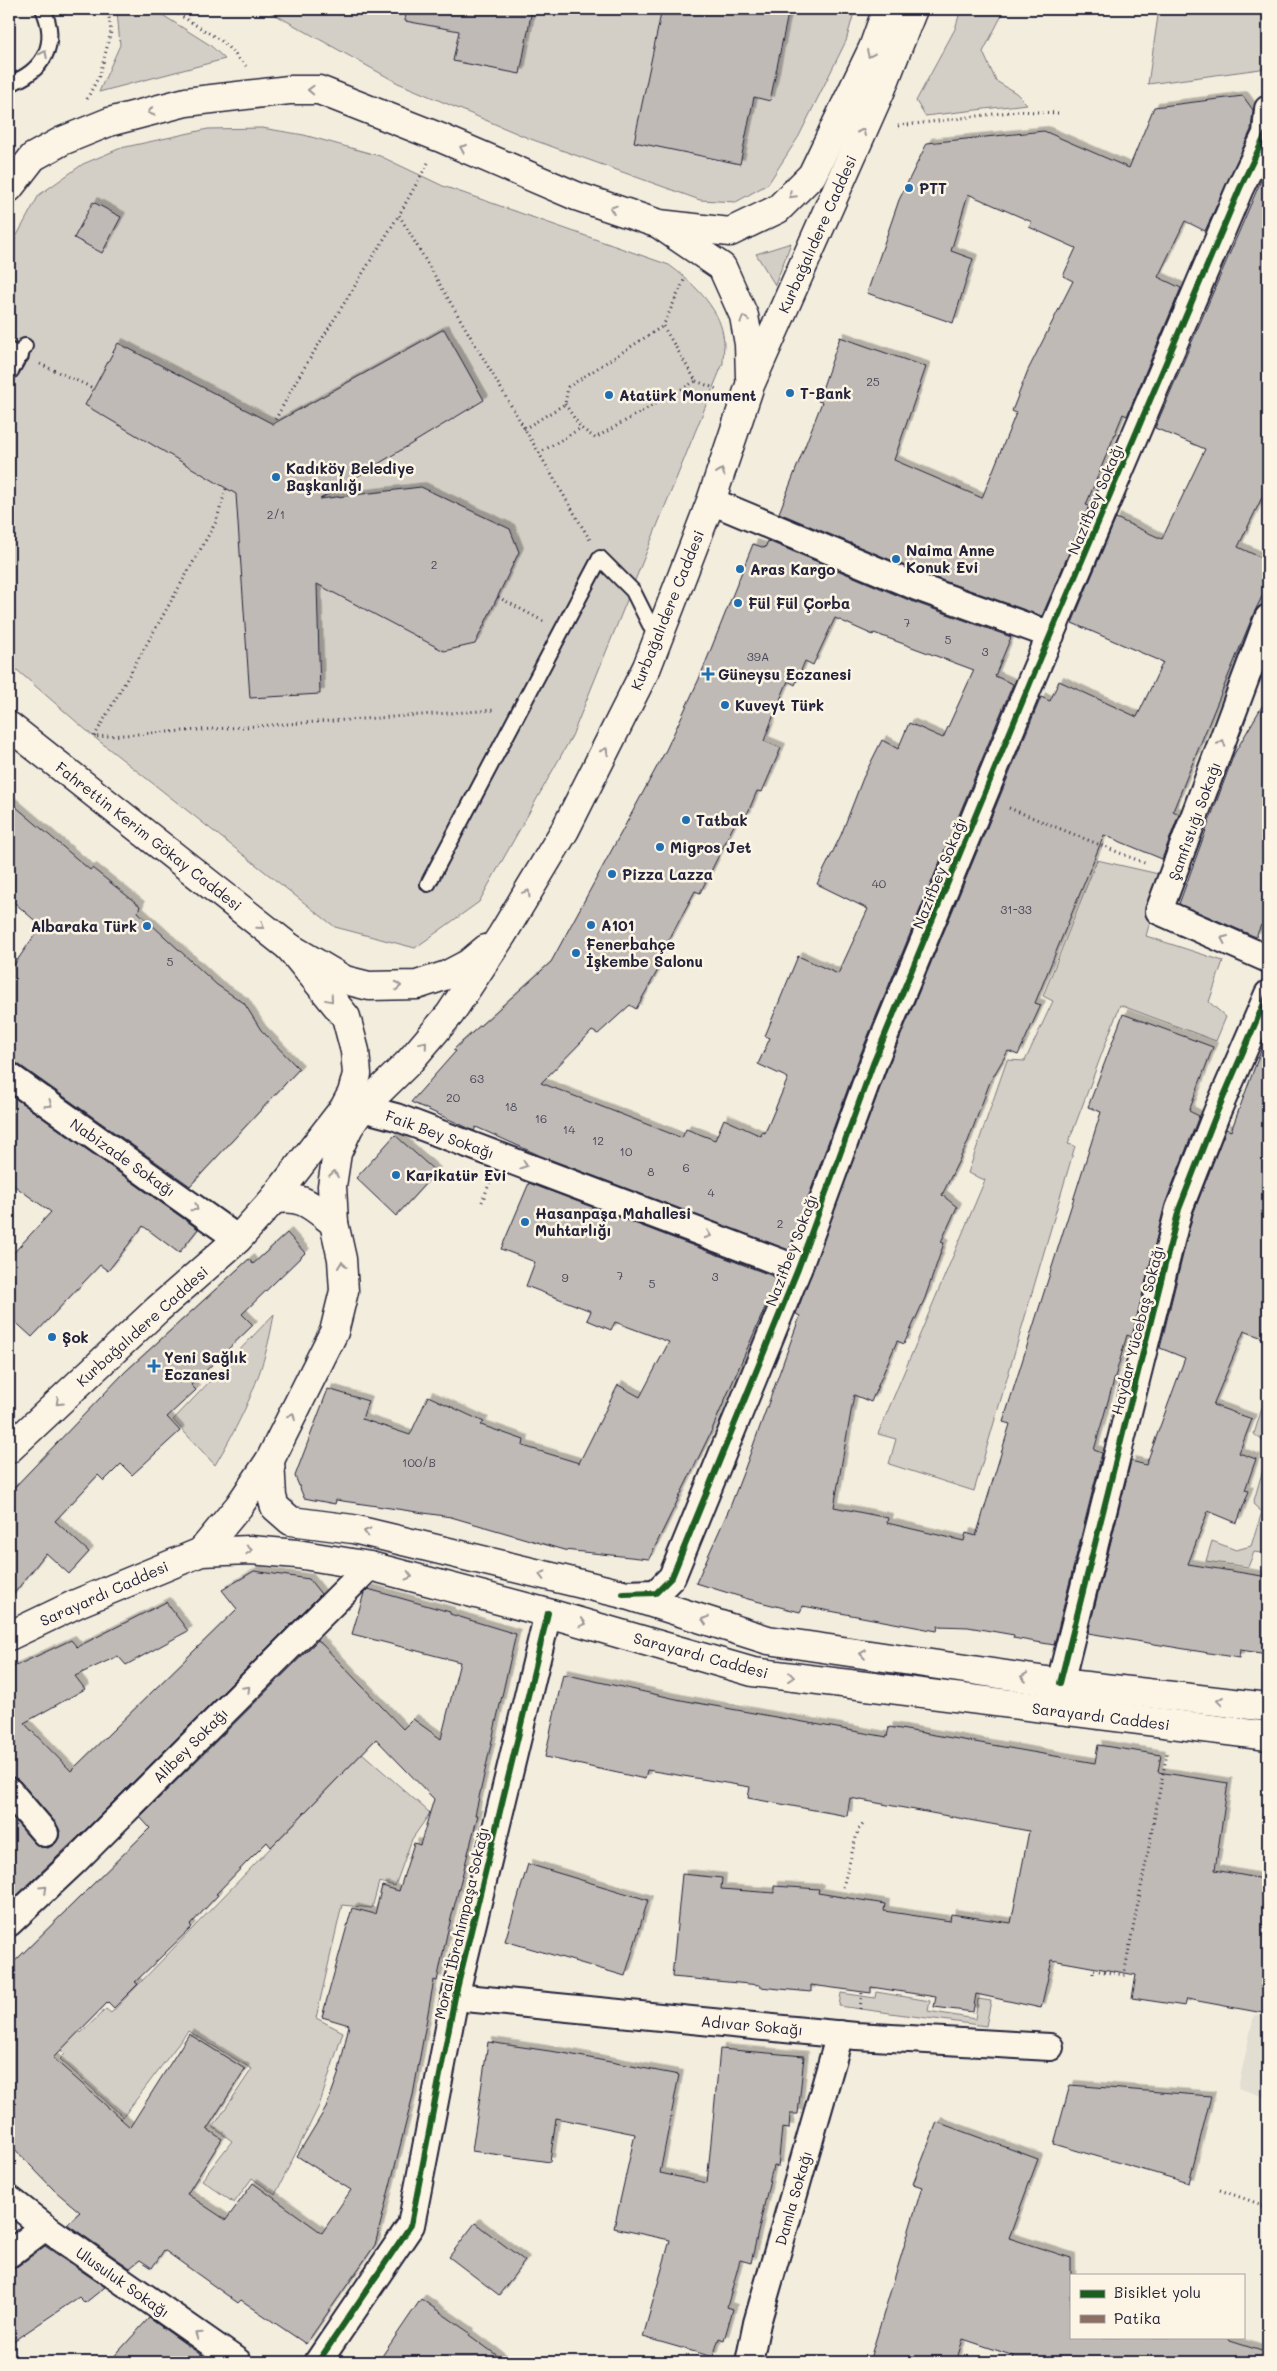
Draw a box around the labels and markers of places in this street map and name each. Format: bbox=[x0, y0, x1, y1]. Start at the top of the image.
place label: PTT bbox=[919, 178, 947, 198]
marker: PTT bbox=[903, 182, 915, 194]
place label: T-Bank bbox=[800, 383, 851, 403]
place label: Atatürk Monument bbox=[619, 385, 757, 405]
marker: T-Bank bbox=[784, 387, 796, 399]
marker: Atatürk Monument bbox=[603, 389, 615, 401]
place label: Kadıköy Belediye Başkanlığı bbox=[286, 458, 414, 496]
marker: Kadıköy Belediye Başkanlığı bbox=[270, 471, 282, 483]
place label: Naima Anne Konuk Evi bbox=[906, 540, 995, 577]
marker: Naima Anne Konuk Evi bbox=[890, 553, 902, 565]
place label: Aras Kargo bbox=[750, 559, 835, 579]
marker: Aras Kargo bbox=[734, 563, 746, 575]
place label: Fül Fül Çorba bbox=[748, 593, 850, 613]
marker: Fül Fül Çorba bbox=[732, 597, 744, 609]
place label: Güneysu Eczanesi bbox=[718, 664, 852, 684]
marker: Güneysu Eczanesi bbox=[702, 668, 714, 680]
place label: Kuveyt Türk bbox=[735, 695, 824, 715]
marker: Kuveyt Türk bbox=[719, 699, 731, 711]
place label: Tatbak bbox=[696, 810, 748, 830]
marker: Tatbak bbox=[680, 814, 692, 826]
place label: Migros Jet bbox=[670, 837, 752, 857]
marker: Migros Jet bbox=[654, 841, 666, 853]
place label: Pizza Lazza bbox=[622, 864, 713, 884]
marker: Pizza Lazza bbox=[606, 868, 618, 880]
place label: A101 bbox=[601, 915, 634, 935]
place label: Albaraka Türk bbox=[31, 916, 137, 936]
marker: A101 bbox=[585, 919, 597, 931]
marker: Albaraka Türk bbox=[141, 920, 153, 932]
place label: Fenerbahçe İşkembe Salonu bbox=[586, 934, 703, 972]
marker: Fenerbahçe İşkembe Salonu bbox=[570, 947, 582, 959]
place label: Karikatür Evi bbox=[406, 1165, 507, 1185]
marker: Karikatür Evi bbox=[390, 1169, 402, 1181]
place label: Hasanpaşa Mahallesi Muhtarlığı bbox=[535, 1203, 691, 1240]
marker: Hasanpaşa Mahallesi Muhtarlığı bbox=[519, 1216, 531, 1228]
place label: Şok bbox=[62, 1327, 89, 1347]
marker: Şok bbox=[46, 1331, 58, 1343]
place label: Yeni Sağlık Eczanesi bbox=[164, 1347, 247, 1384]
marker: Yeni Sağlık Eczanesi bbox=[148, 1360, 160, 1372]

